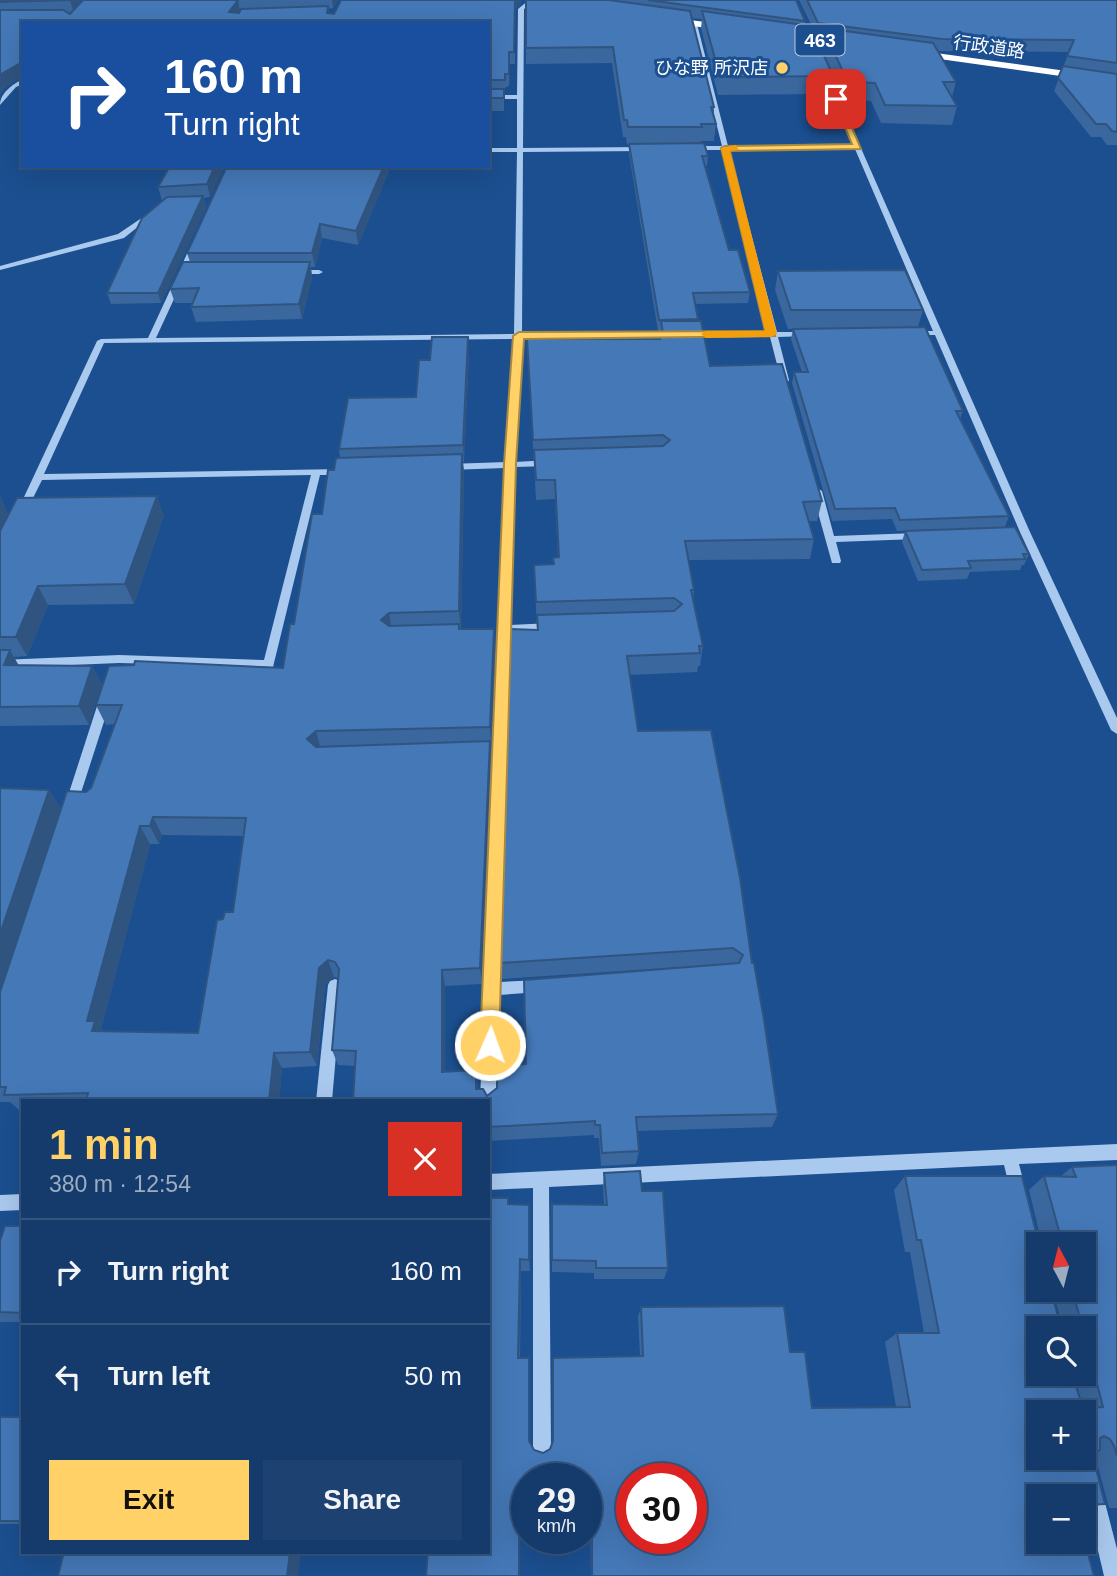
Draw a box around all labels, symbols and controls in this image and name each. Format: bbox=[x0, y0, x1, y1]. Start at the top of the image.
road number: 463 bbox=[796, 24, 844, 56]
street label: 行政道路 bbox=[952, 32, 1026, 62]
icon: right bbox=[49, 49, 140, 140]
text: 160 m bbox=[164, 49, 303, 103]
place label: ひな野 所沢店 bbox=[655, 58, 768, 78]
marker: ひな野 所沢店 bbox=[774, 60, 790, 76]
pin bbox=[806, 69, 866, 129]
icon: arrive bbox=[817, 80, 855, 118]
text: Turn right bbox=[164, 106, 300, 142]
position arrow bbox=[453, 1008, 527, 1082]
text: 1 min bbox=[49, 1121, 159, 1168]
button: close bbox=[388, 1122, 462, 1196]
text: 380 m · 12:54 bbox=[49, 1171, 191, 1197]
north arrow bbox=[1026, 1232, 1096, 1302]
map controls bbox=[1026, 1232, 1096, 1554]
icon: right bbox=[49, 1253, 87, 1291]
text: Turn right bbox=[108, 1256, 229, 1286]
text: 160 m bbox=[390, 1256, 462, 1286]
button: search bbox=[1026, 1316, 1096, 1386]
icon: left bbox=[49, 1358, 87, 1396]
text: Turn left bbox=[108, 1361, 210, 1391]
text: 50 m bbox=[404, 1361, 462, 1391]
button: + bbox=[1026, 1400, 1096, 1470]
button: Exit bbox=[49, 1460, 249, 1540]
button: Share bbox=[263, 1460, 462, 1540]
speed limit sign: 30 bbox=[616, 1463, 707, 1554]
text: 29 bbox=[537, 1480, 576, 1519]
button: − bbox=[1026, 1484, 1096, 1554]
text: km/h bbox=[537, 1516, 576, 1536]

